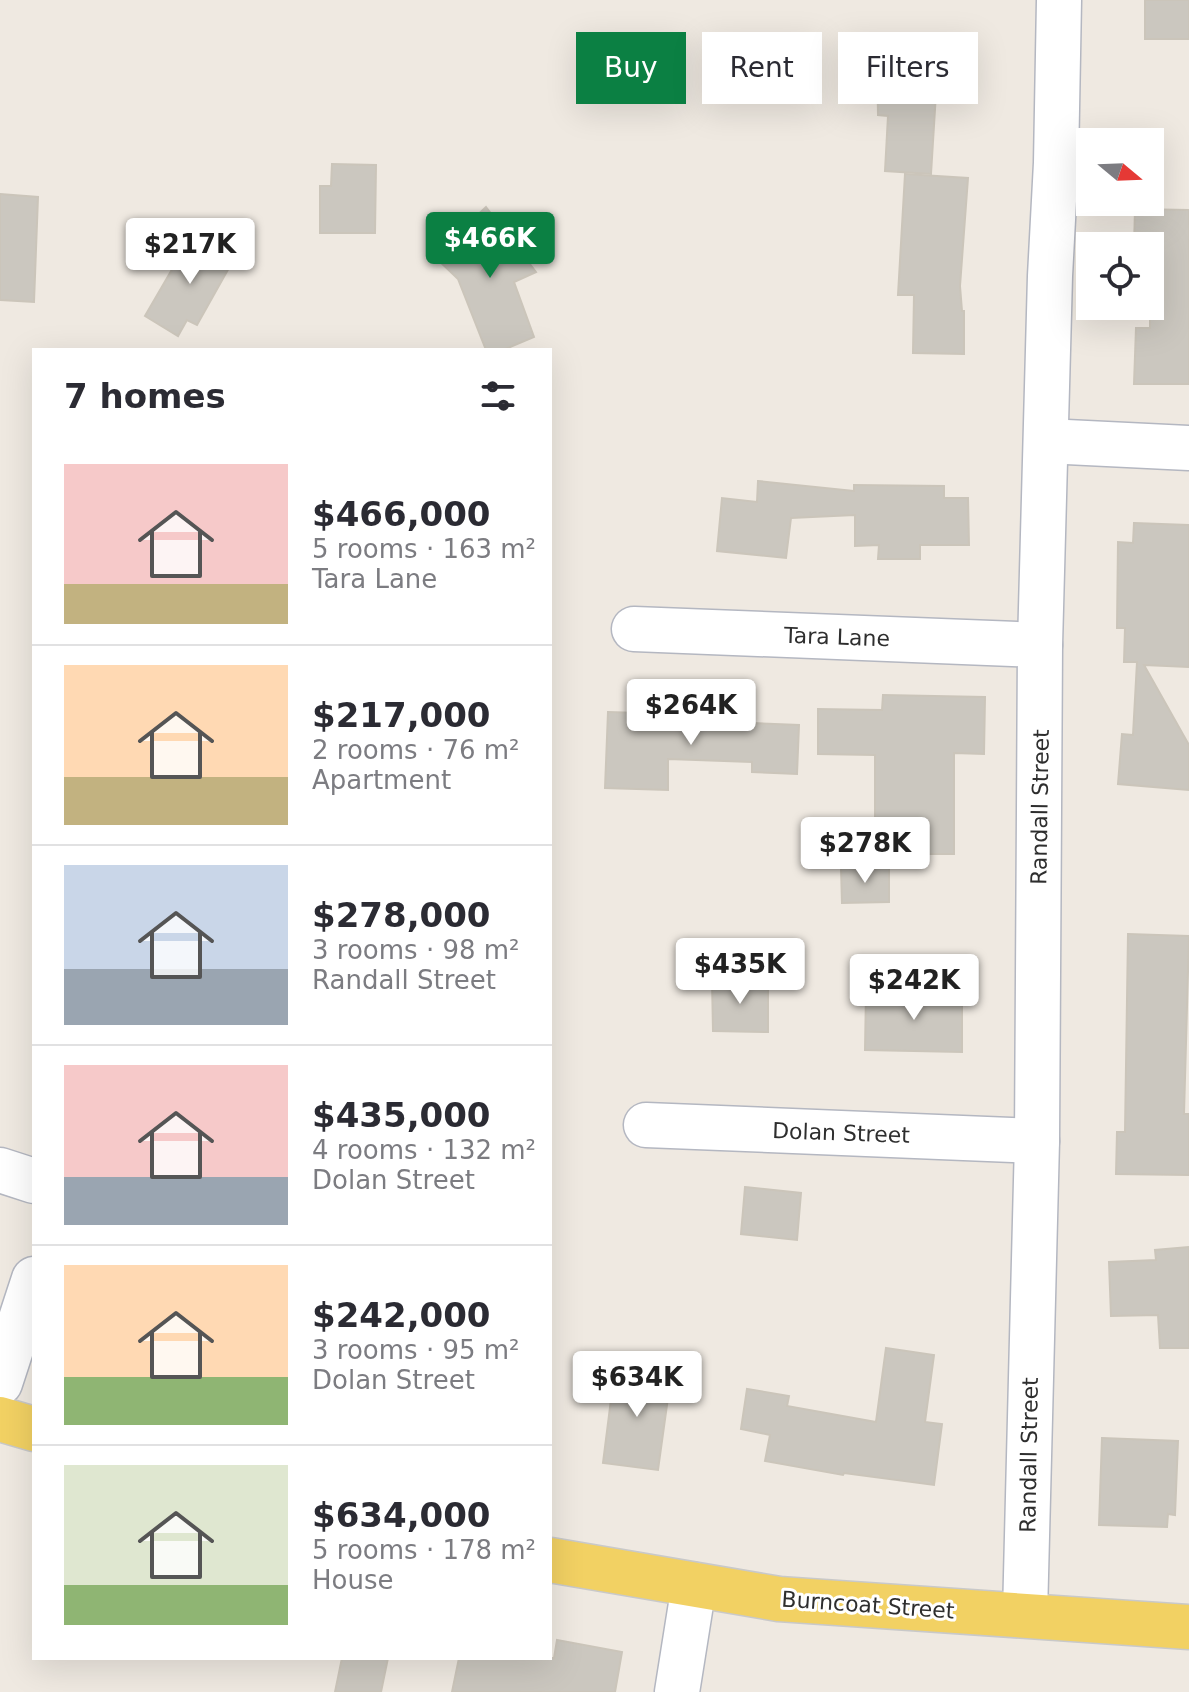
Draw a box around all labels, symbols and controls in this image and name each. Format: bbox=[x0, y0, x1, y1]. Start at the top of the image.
chip: Buy bbox=[576, 32, 686, 104]
chip: Rent bbox=[702, 32, 822, 104]
chip: Filters bbox=[838, 32, 978, 104]
north arrow bbox=[1076, 128, 1164, 216]
map controls bbox=[1076, 128, 1164, 320]
pin: $466K bbox=[434, 212, 546, 280]
pin: $217K bbox=[134, 218, 246, 286]
text: $466K bbox=[444, 223, 536, 253]
text: $217K bbox=[144, 229, 236, 259]
button: locate bbox=[1076, 232, 1164, 320]
icon: filters bbox=[476, 374, 520, 418]
text: 7 homes bbox=[64, 376, 226, 416]
text: $466,000 bbox=[312, 494, 491, 534]
icon: home bbox=[128, 496, 224, 592]
text: 5 rooms · 163 m² bbox=[312, 534, 536, 564]
text: Tara Lane bbox=[312, 564, 437, 594]
street label: Tara Lane bbox=[783, 623, 890, 651]
pin: $264K bbox=[635, 679, 747, 747]
text: $264K bbox=[645, 690, 737, 720]
text: $217,000 bbox=[312, 695, 491, 735]
icon: home bbox=[128, 697, 224, 793]
street label: Randall Street bbox=[1026, 729, 1054, 885]
text: 2 rooms · 76 m² bbox=[312, 735, 520, 765]
text: Apartment bbox=[312, 765, 451, 795]
pin: $278K bbox=[809, 817, 921, 885]
text: $278K bbox=[819, 828, 911, 858]
text: $278,000 bbox=[312, 895, 491, 935]
icon: home bbox=[128, 897, 224, 993]
text: 3 rooms · 98 m² bbox=[312, 935, 520, 965]
pin: $435K bbox=[684, 938, 796, 1006]
text: $435K bbox=[694, 949, 786, 979]
pin: $242K bbox=[858, 954, 970, 1022]
text: Randall Street bbox=[312, 965, 496, 995]
text: $242K bbox=[868, 965, 960, 995]
text: $435,000 bbox=[312, 1095, 491, 1135]
icon: home bbox=[128, 1097, 224, 1193]
street label: Dolan Street bbox=[772, 1118, 911, 1148]
text: 4 rooms · 132 m² bbox=[312, 1135, 536, 1165]
text: Dolan Street bbox=[312, 1165, 475, 1195]
text: $242,000 bbox=[312, 1295, 491, 1335]
icon: home bbox=[128, 1297, 224, 1393]
text: 3 rooms · 95 m² bbox=[312, 1335, 520, 1365]
pin: $634K bbox=[581, 1351, 693, 1419]
text: $634K bbox=[591, 1362, 683, 1392]
text: Dolan Street bbox=[312, 1365, 475, 1395]
street label: Randall Street bbox=[1015, 1377, 1043, 1533]
text: $634,000 bbox=[312, 1495, 491, 1535]
icon: home bbox=[128, 1497, 224, 1593]
text: 5 rooms · 178 m² bbox=[312, 1535, 536, 1565]
text: House bbox=[312, 1565, 393, 1595]
street label: Burncoat Street bbox=[781, 1586, 956, 1624]

